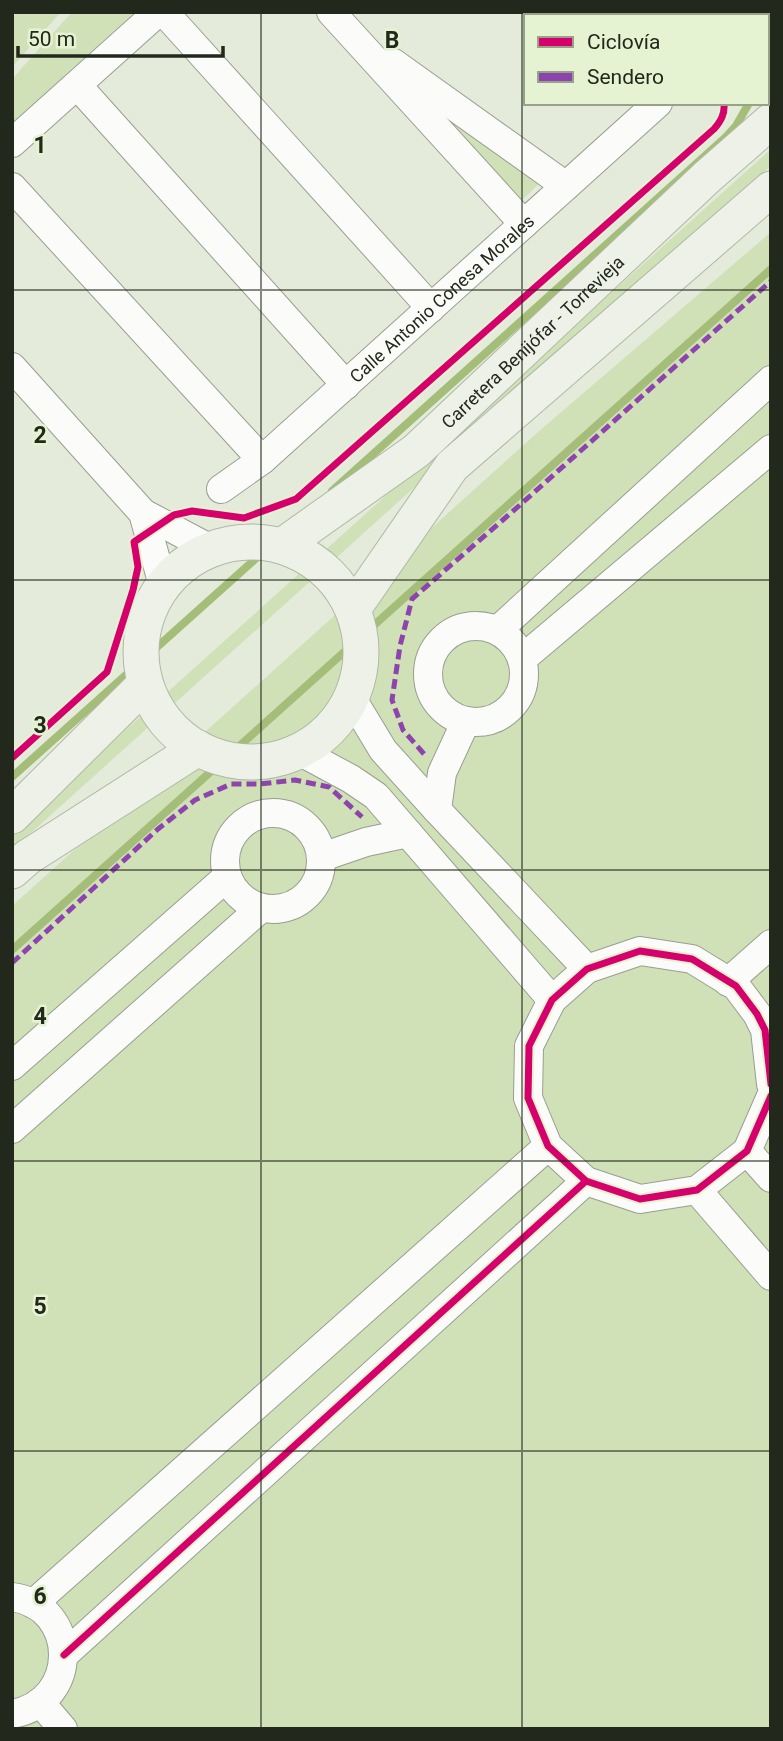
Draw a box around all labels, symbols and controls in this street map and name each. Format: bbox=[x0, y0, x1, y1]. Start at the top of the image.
scale bar bbox=[18, 14, 222, 58]
legend bbox=[524, 14, 769, 105]
text: 50 m bbox=[28, 27, 75, 51]
text: B bbox=[385, 27, 399, 54]
text: Ciclovía bbox=[587, 30, 661, 54]
text: Sendero bbox=[587, 65, 664, 89]
text: 1 bbox=[33, 132, 47, 159]
street label: Calle Antonio Conesa Morales bbox=[345, 210, 538, 387]
street label: Carretera Benijófar - Torrevieja bbox=[437, 251, 628, 432]
text: 2 bbox=[33, 422, 47, 449]
text: 3 bbox=[33, 712, 47, 739]
text: 4 bbox=[33, 1003, 47, 1030]
text: 5 bbox=[33, 1293, 47, 1320]
text: 6 bbox=[33, 1583, 47, 1610]

